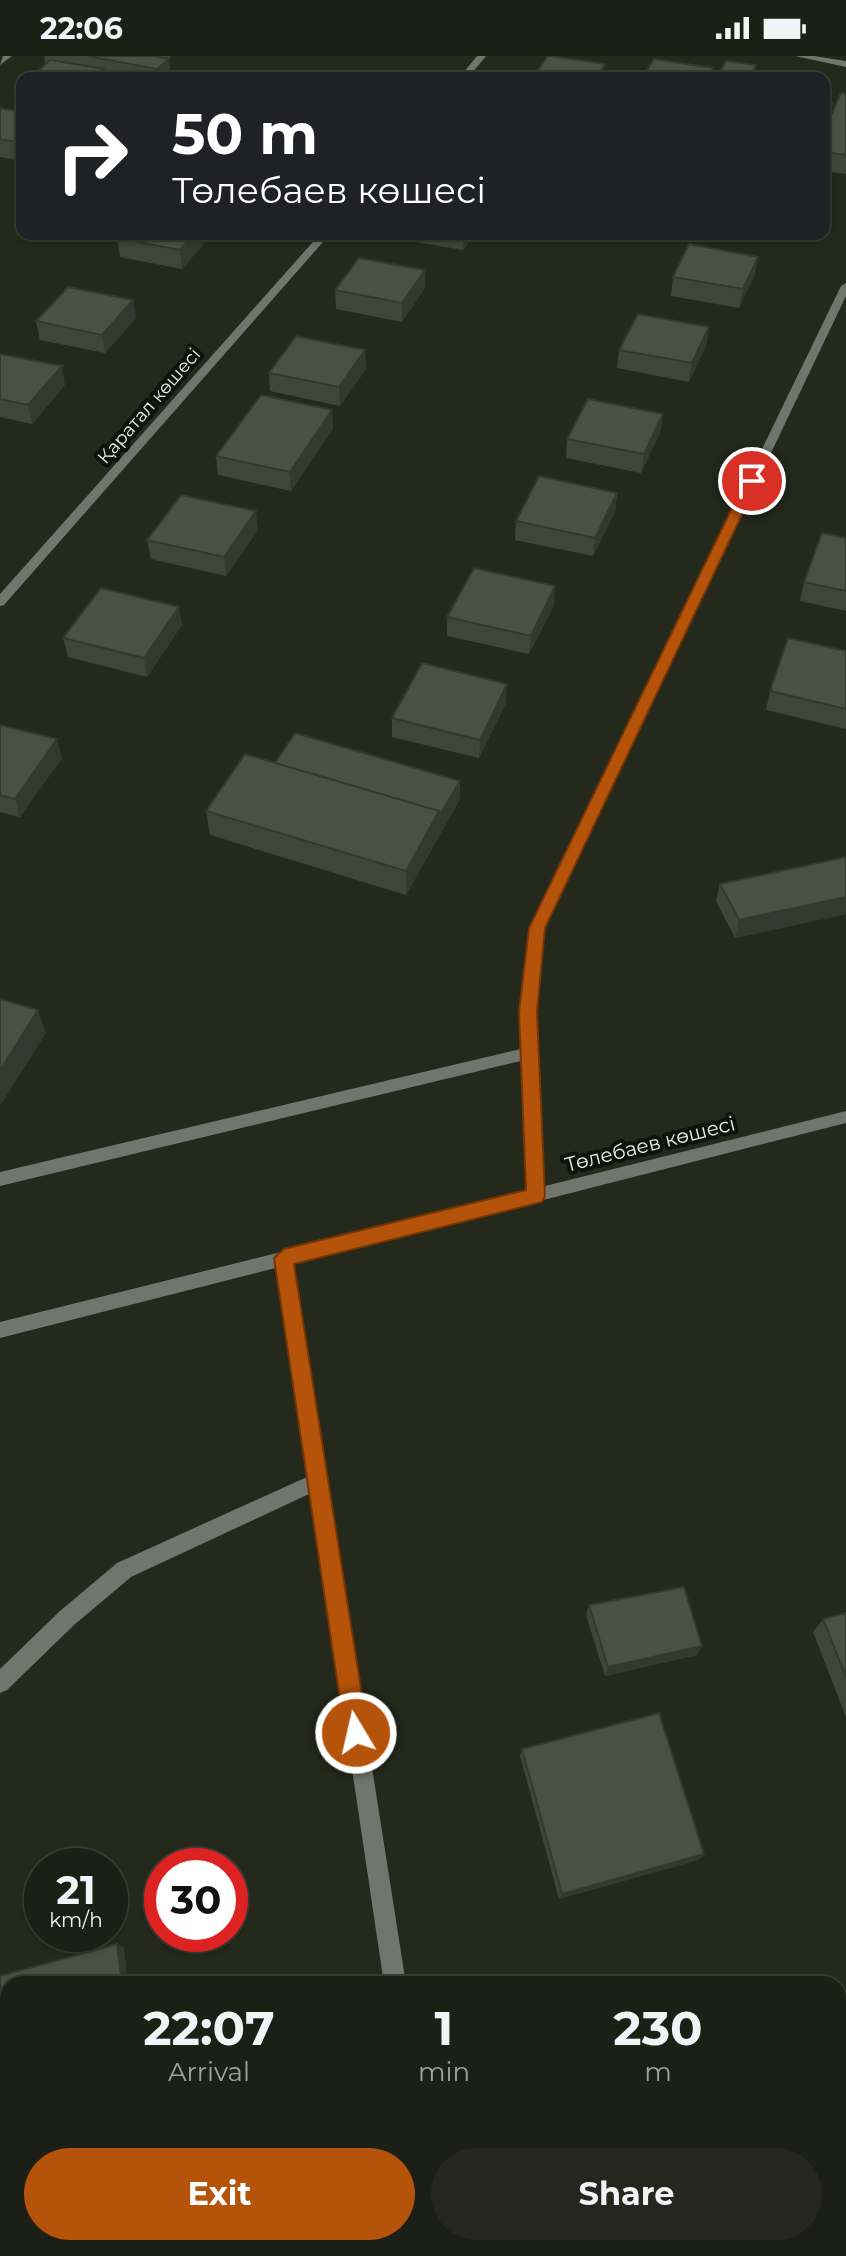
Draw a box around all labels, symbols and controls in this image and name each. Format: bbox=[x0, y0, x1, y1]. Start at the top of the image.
text: 22:06 bbox=[40, 10, 123, 47]
text: 50 m bbox=[172, 100, 318, 168]
icon: right bbox=[40, 104, 144, 208]
text: Төлебаев көшесі bbox=[172, 168, 486, 212]
street label: Қаратал көшесі bbox=[93, 344, 205, 468]
pin bbox=[718, 447, 786, 515]
icon: arrive bbox=[730, 459, 774, 503]
street label: Төлебаев көшесі bbox=[562, 1111, 738, 1177]
position arrow bbox=[314, 1691, 398, 1775]
speed limit sign: 30 bbox=[144, 1848, 248, 1952]
text: 21 bbox=[56, 1865, 96, 1914]
text: km/h bbox=[49, 1908, 103, 1932]
text: 22:07 bbox=[143, 1999, 275, 2057]
text: 1 bbox=[435, 1999, 453, 2057]
text: 230 bbox=[613, 1999, 703, 2057]
text: Arrival bbox=[168, 2056, 250, 2088]
text: min bbox=[418, 2056, 470, 2088]
text: m bbox=[644, 2056, 672, 2088]
button: Exit bbox=[24, 2148, 415, 2240]
button: Share bbox=[431, 2148, 822, 2240]

